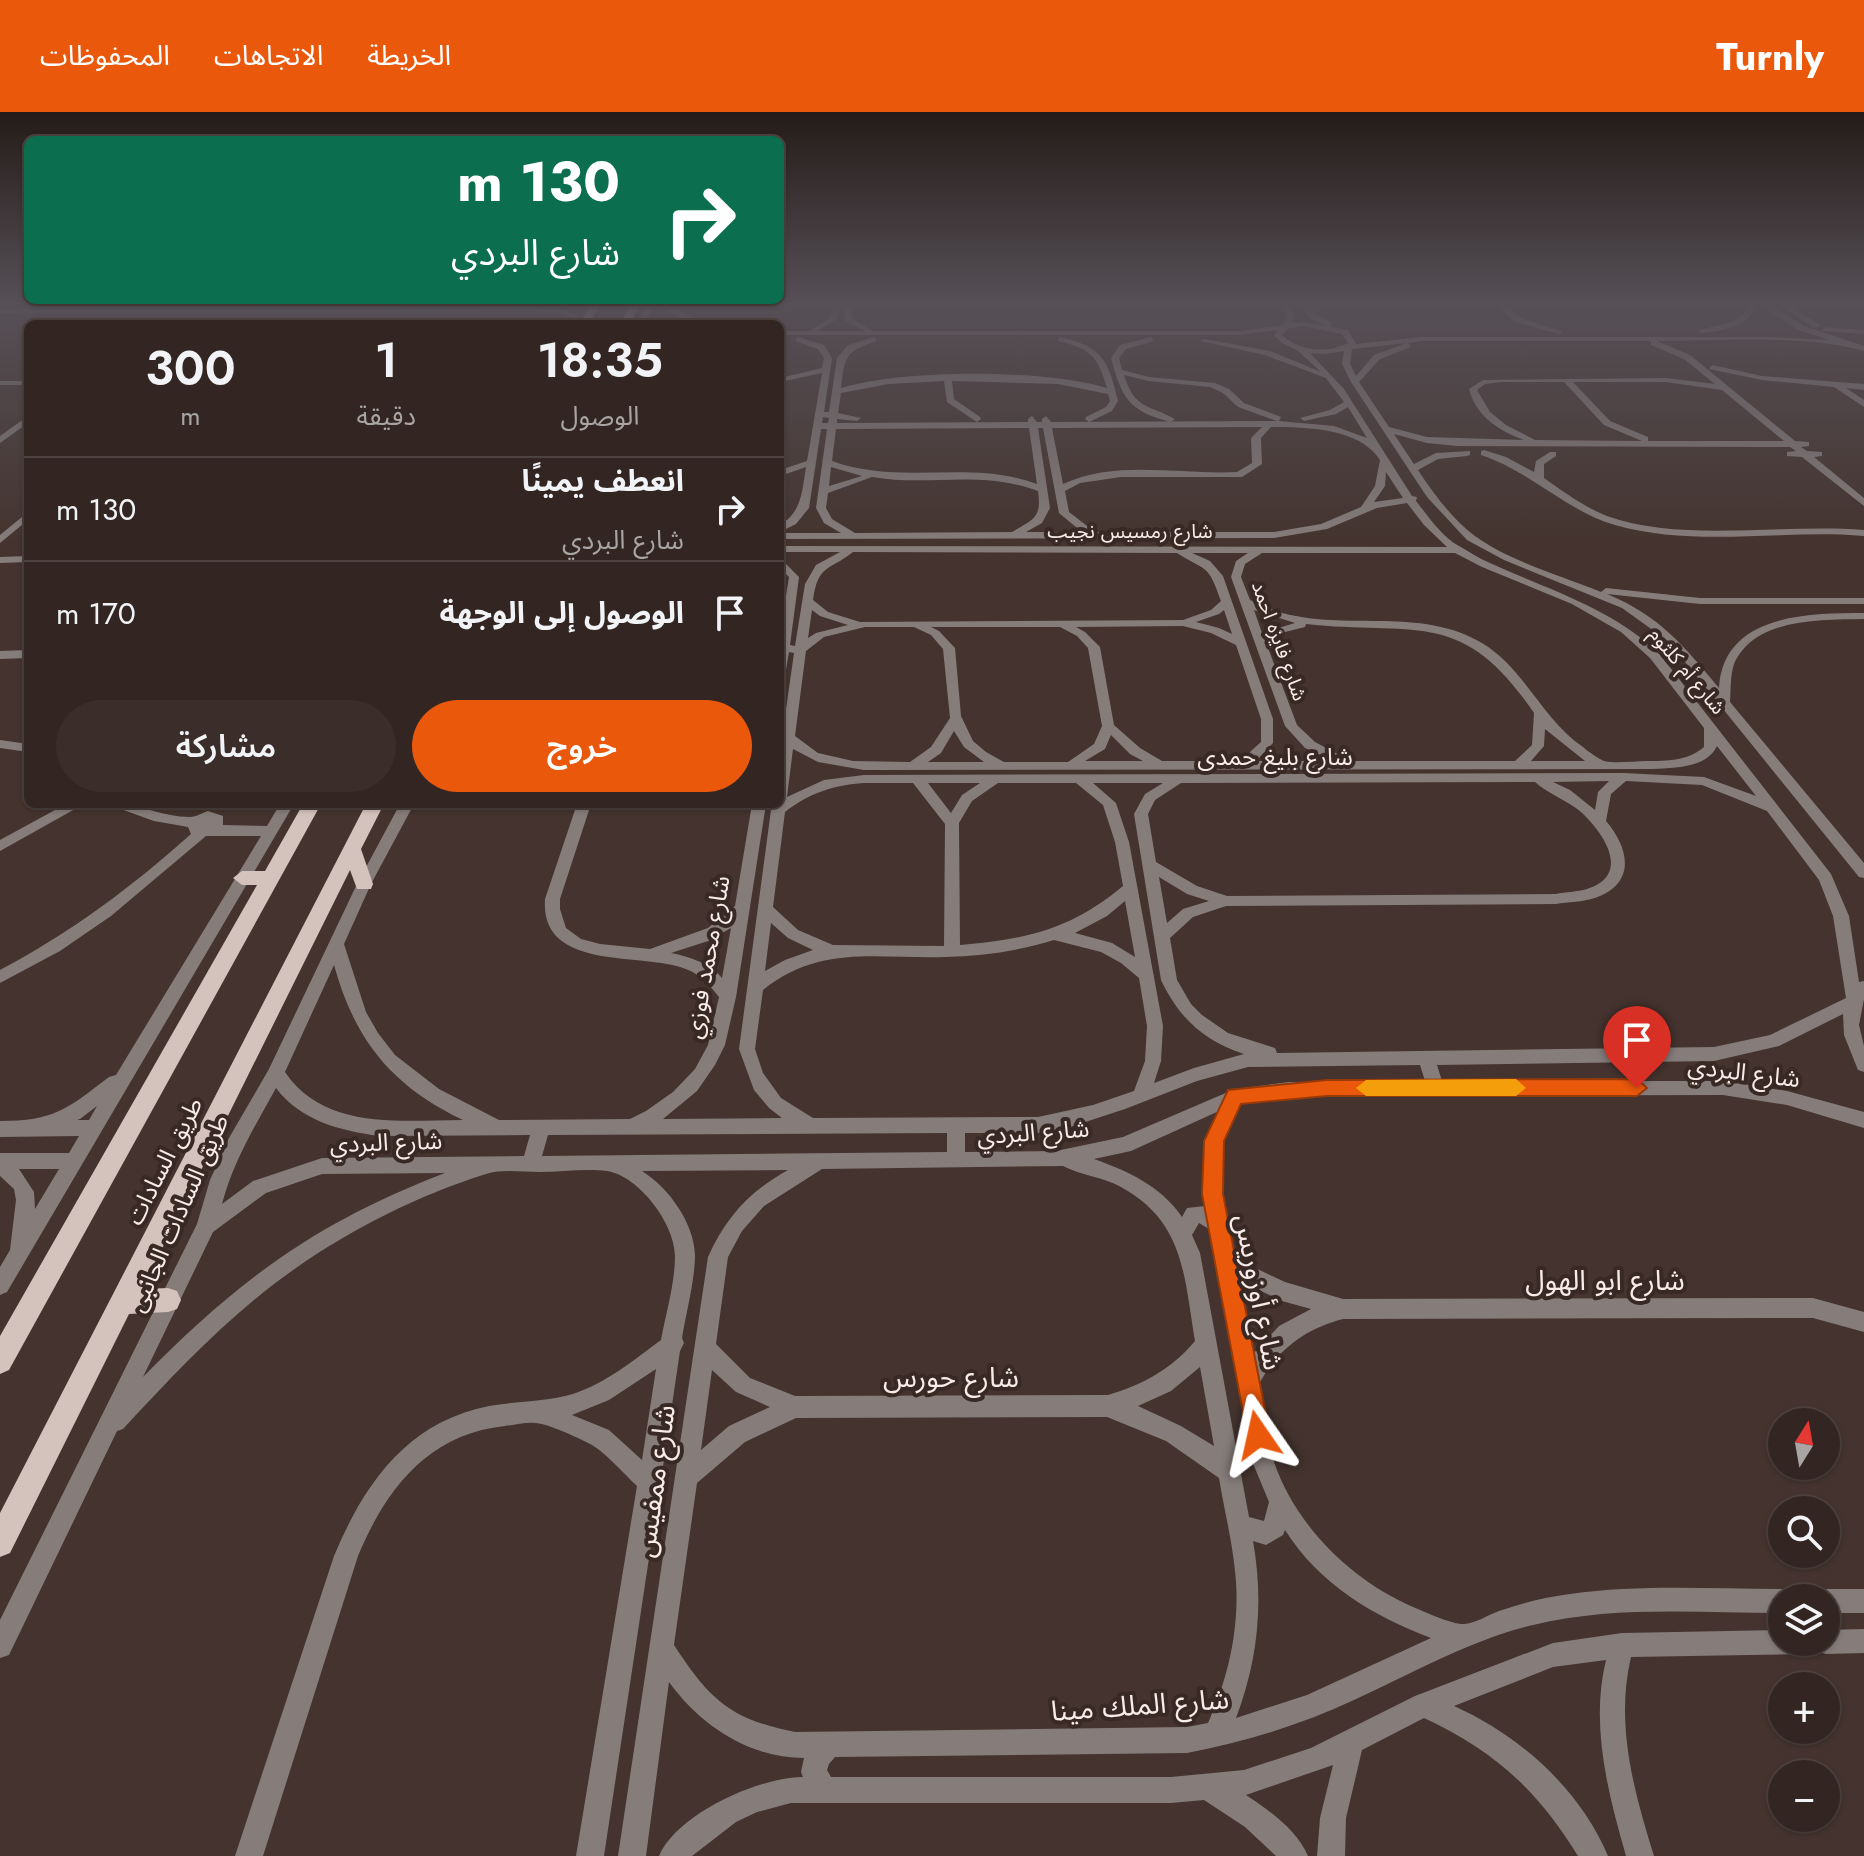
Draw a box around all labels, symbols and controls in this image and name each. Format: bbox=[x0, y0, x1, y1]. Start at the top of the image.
text: Turnly bbox=[1716, 29, 1824, 84]
text: المحفوظات bbox=[40, 35, 170, 76]
text: الاتجاهات bbox=[214, 35, 323, 76]
text: الخريطة bbox=[367, 35, 451, 76]
text: 130 m bbox=[457, 141, 620, 222]
icon: right bbox=[648, 168, 752, 272]
text: شارع البردي bbox=[451, 226, 620, 278]
text: 1 bbox=[374, 326, 398, 395]
text: 18:35 bbox=[537, 326, 663, 395]
text: 300 bbox=[145, 334, 236, 403]
text: m bbox=[180, 397, 200, 435]
text: دقيقة bbox=[357, 397, 416, 435]
text: الوصول bbox=[560, 397, 639, 435]
text: انعطف يمينًا bbox=[522, 459, 684, 502]
icon: right bbox=[708, 487, 752, 531]
text: 130 m bbox=[56, 488, 136, 531]
street label: شارع رمسيس نجيب bbox=[1047, 517, 1213, 546]
text: شارع البردي bbox=[562, 521, 684, 559]
street label: شارع فايزه احمد bbox=[1244, 577, 1314, 705]
text: الوصول إلى الوجهة bbox=[439, 591, 684, 634]
icon: arrive bbox=[708, 591, 752, 635]
text: 170 m bbox=[56, 592, 136, 635]
street label: شارع أم كلثوم bbox=[1642, 621, 1732, 721]
button: مشاركة bbox=[56, 700, 396, 792]
button: خروج bbox=[412, 700, 752, 792]
street label: شارع بليغ حمدى bbox=[1197, 739, 1353, 774]
street label: شارع محمد فوزي bbox=[675, 873, 740, 1041]
pin bbox=[1603, 1006, 1671, 1088]
icon: arrive bbox=[1615, 1018, 1659, 1062]
street label: شارع البردي bbox=[1686, 1048, 1802, 1098]
street label: طريق السادات bbox=[117, 1091, 211, 1231]
street label: طريق السادات الجانبى bbox=[119, 1109, 237, 1317]
street label: شارع البردي bbox=[976, 1111, 1091, 1155]
street label: شارع البردي bbox=[329, 1123, 443, 1163]
street label: شارع أوزوريس bbox=[1224, 1210, 1294, 1374]
street label: شارع ابو الهول bbox=[1525, 1260, 1685, 1301]
street label: شارع حورس bbox=[883, 1357, 1019, 1398]
position arrow bbox=[1216, 1393, 1300, 1477]
street label: شارع ممفيس bbox=[624, 1402, 686, 1560]
north arrow bbox=[1768, 1408, 1840, 1480]
map controls bbox=[1768, 1408, 1840, 1832]
button: search bbox=[1768, 1496, 1840, 1568]
button: layers bbox=[1768, 1584, 1840, 1656]
button: + bbox=[1768, 1672, 1840, 1744]
street label: شارع الملك مينا bbox=[1049, 1678, 1231, 1732]
button: − bbox=[1768, 1760, 1840, 1832]

